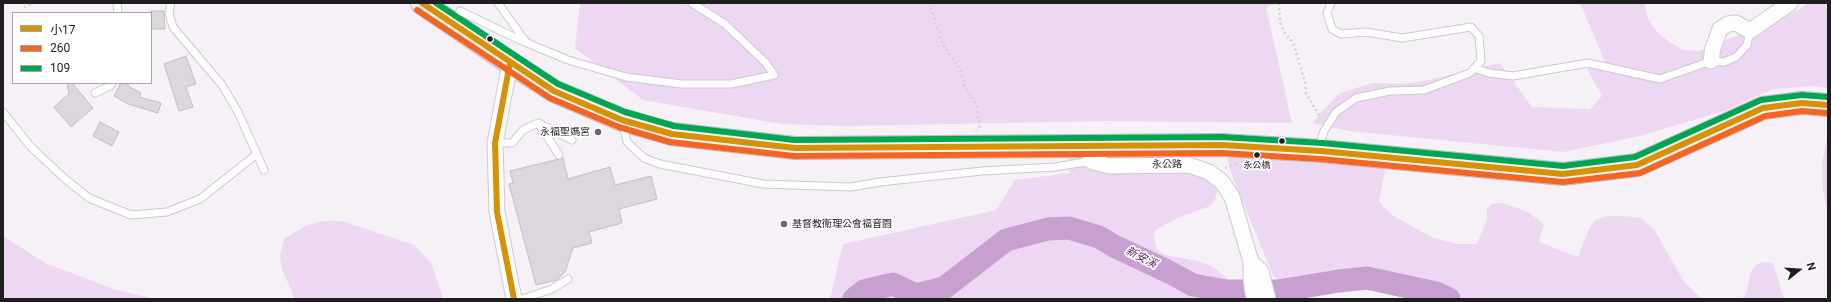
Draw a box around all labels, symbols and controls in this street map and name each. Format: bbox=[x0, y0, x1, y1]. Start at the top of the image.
legend bbox=[12, 12, 152, 84]
text: 小17 bbox=[50, 23, 76, 37]
unlabelled marker bbox=[485, 34, 495, 44]
text: 260 bbox=[50, 41, 70, 55]
text: 109 bbox=[50, 61, 70, 75]
place label: 永福聖媽宮 bbox=[540, 126, 590, 138]
marker: 永福聖媽宮 bbox=[593, 127, 603, 137]
unlabelled marker bbox=[1277, 136, 1287, 146]
marker: 永公橋 bbox=[1252, 150, 1262, 160]
street label: 永公路 bbox=[1152, 159, 1182, 171]
place label: 永公橋 bbox=[1244, 161, 1270, 171]
place label: 基督教衛理公會福音園 bbox=[792, 218, 892, 230]
marker: 基督教衛理公會福音園 bbox=[779, 219, 789, 229]
water label: 新安溪 bbox=[1123, 245, 1159, 271]
north arrow bbox=[1779, 250, 1819, 290]
text: N bbox=[1804, 261, 1818, 272]

